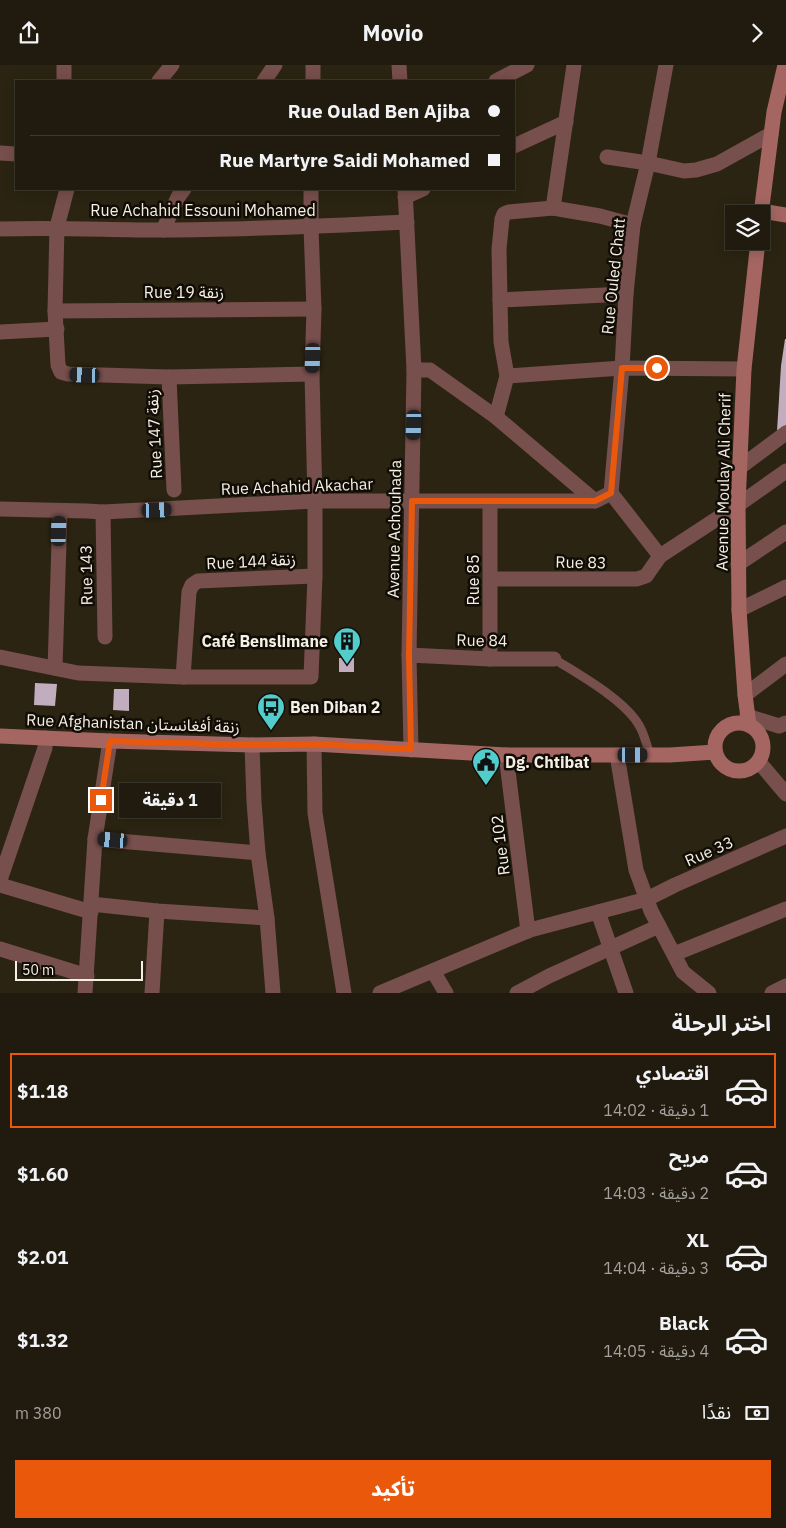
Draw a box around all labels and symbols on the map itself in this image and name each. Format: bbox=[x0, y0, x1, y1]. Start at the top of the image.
street label: Rue Achahid Essouni Mohamed bbox=[90, 200, 316, 220]
street label: Rue Ouled Chatt bbox=[597, 217, 629, 335]
street label: Rue 19 زنقة bbox=[144, 282, 224, 302]
car bbox=[304, 343, 321, 373]
route start bbox=[646, 357, 668, 379]
car bbox=[69, 367, 100, 383]
street label: Rue 147 زنقة bbox=[142, 389, 166, 479]
street label: Avenue Moulay Ali Cherif bbox=[711, 393, 735, 571]
car bbox=[405, 410, 422, 440]
street label: Avenue Achouhada bbox=[383, 459, 405, 598]
street label: Rue Achahid Akachar bbox=[220, 473, 374, 499]
car bbox=[141, 502, 172, 518]
car bbox=[50, 516, 67, 546]
street label: Rue 143 bbox=[75, 544, 97, 606]
street label: Rue 144 زنقة bbox=[206, 549, 296, 573]
street label: Rue 83 bbox=[555, 552, 607, 572]
street label: Rue 85 bbox=[463, 554, 483, 606]
building icon: Café Benslimane bbox=[332, 626, 362, 665]
street label: Rue 84 bbox=[456, 630, 508, 650]
place label: Café Benslimane bbox=[201, 631, 328, 651]
bus stop icon: Ben Diban 2 bbox=[256, 692, 286, 731]
place label: Ben Diban 2 bbox=[290, 697, 380, 717]
street label: Rue Afghanistan زنقة أفغانستان bbox=[26, 709, 240, 737]
public building icon: Dg. Chtibat bbox=[471, 747, 501, 786]
car bbox=[618, 748, 648, 763]
place label: Dg. Chtibat bbox=[505, 752, 589, 772]
callout: 1 دقيقة bbox=[118, 783, 221, 817]
route end bbox=[90, 789, 112, 811]
street label: Rue 102 bbox=[486, 814, 514, 876]
car bbox=[97, 831, 128, 849]
street label: Rue 33 bbox=[682, 831, 736, 871]
scale bar bbox=[15, 958, 142, 981]

